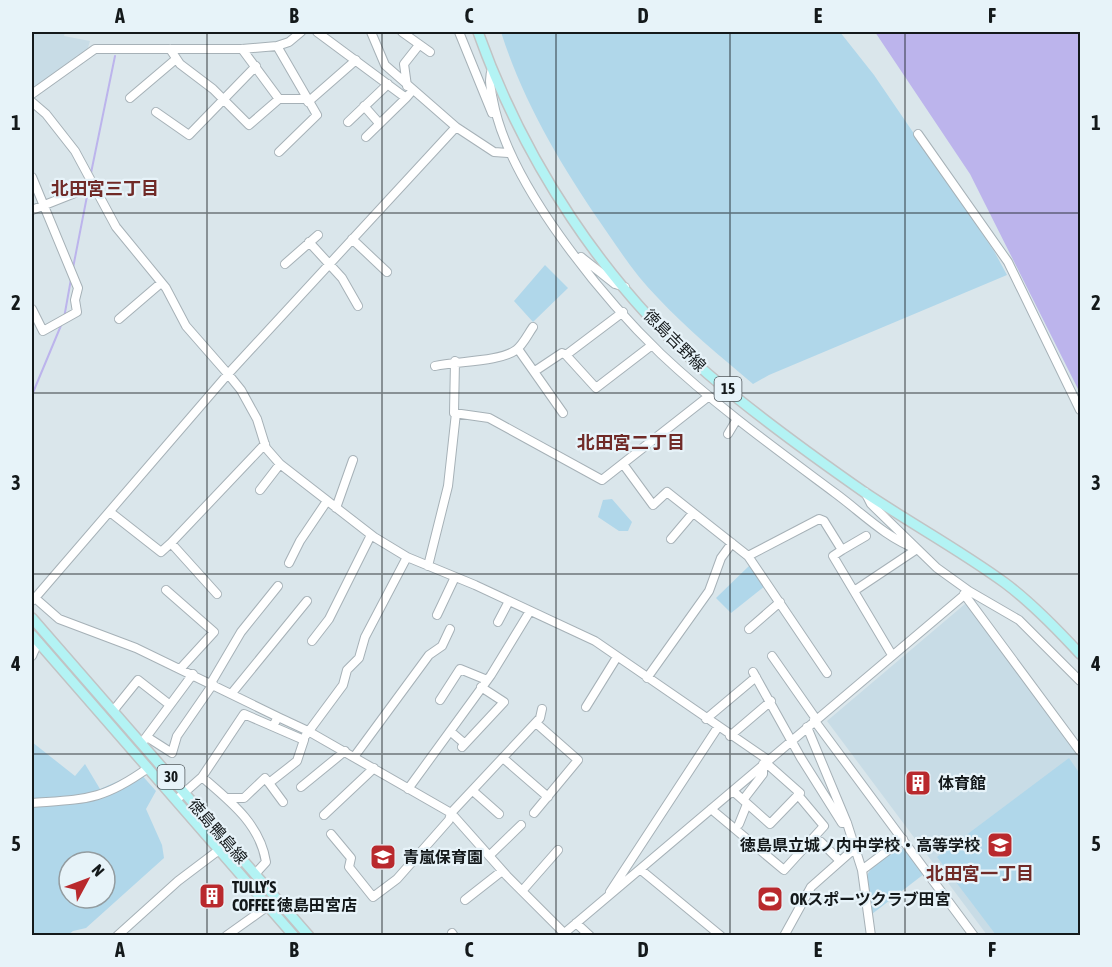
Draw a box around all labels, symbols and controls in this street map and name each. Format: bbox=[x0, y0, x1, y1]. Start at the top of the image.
text: A bbox=[114, 4, 125, 27]
text: B bbox=[289, 4, 299, 27]
text: C bbox=[465, 4, 474, 27]
text: D bbox=[637, 4, 649, 27]
text: E bbox=[814, 4, 823, 27]
text: F bbox=[988, 4, 996, 27]
text: 1 bbox=[11, 111, 21, 134]
text: 1 bbox=[1091, 111, 1101, 134]
district label: 北田宮三丁目 bbox=[51, 178, 159, 199]
text: 2 bbox=[11, 291, 21, 314]
text: 2 bbox=[1091, 291, 1101, 314]
street label: 徳島吉野線 bbox=[640, 305, 710, 375]
road number: 15 bbox=[714, 377, 742, 401]
district label: 北田宮二丁目 bbox=[577, 432, 685, 453]
text: 3 bbox=[11, 471, 21, 494]
text: 3 bbox=[1091, 471, 1101, 494]
text: 4 bbox=[10, 652, 21, 675]
text: 4 bbox=[1090, 652, 1101, 675]
road number: 30 bbox=[158, 765, 184, 789]
building icon: 体育館 bbox=[903, 768, 933, 798]
place label: 体育館 bbox=[938, 774, 986, 792]
street label: 徳島鴨島線 bbox=[185, 795, 251, 867]
school or university icon: 徳島県立城ノ内中学校・高等学校 bbox=[985, 830, 1015, 860]
text: 5 bbox=[11, 832, 21, 855]
text: 5 bbox=[1091, 832, 1101, 855]
place label: 徳島県立城ノ内中学校・高等学校 bbox=[740, 836, 980, 854]
school or university icon: 青嵐保育園 bbox=[368, 842, 398, 872]
place label: 青嵐保育園 bbox=[403, 848, 483, 866]
north arrow bbox=[57, 850, 117, 910]
text: N bbox=[88, 861, 108, 880]
district label: 北田宮一丁目 bbox=[926, 863, 1034, 884]
place label: TULLY’S COFFEE 徳島田宮店 bbox=[232, 878, 357, 914]
building icon: TULLY’S COFFEE 徳島田宮店 bbox=[197, 881, 227, 911]
sports icon: OKスポーツクラブ田宮 bbox=[755, 884, 785, 914]
place label: OKスポーツクラブ田宮 bbox=[790, 890, 951, 908]
text: A bbox=[114, 938, 125, 961]
text: B bbox=[289, 938, 299, 961]
text: C bbox=[465, 938, 474, 961]
text: D bbox=[637, 938, 649, 961]
text: E bbox=[814, 938, 823, 961]
text: F bbox=[988, 938, 996, 961]

